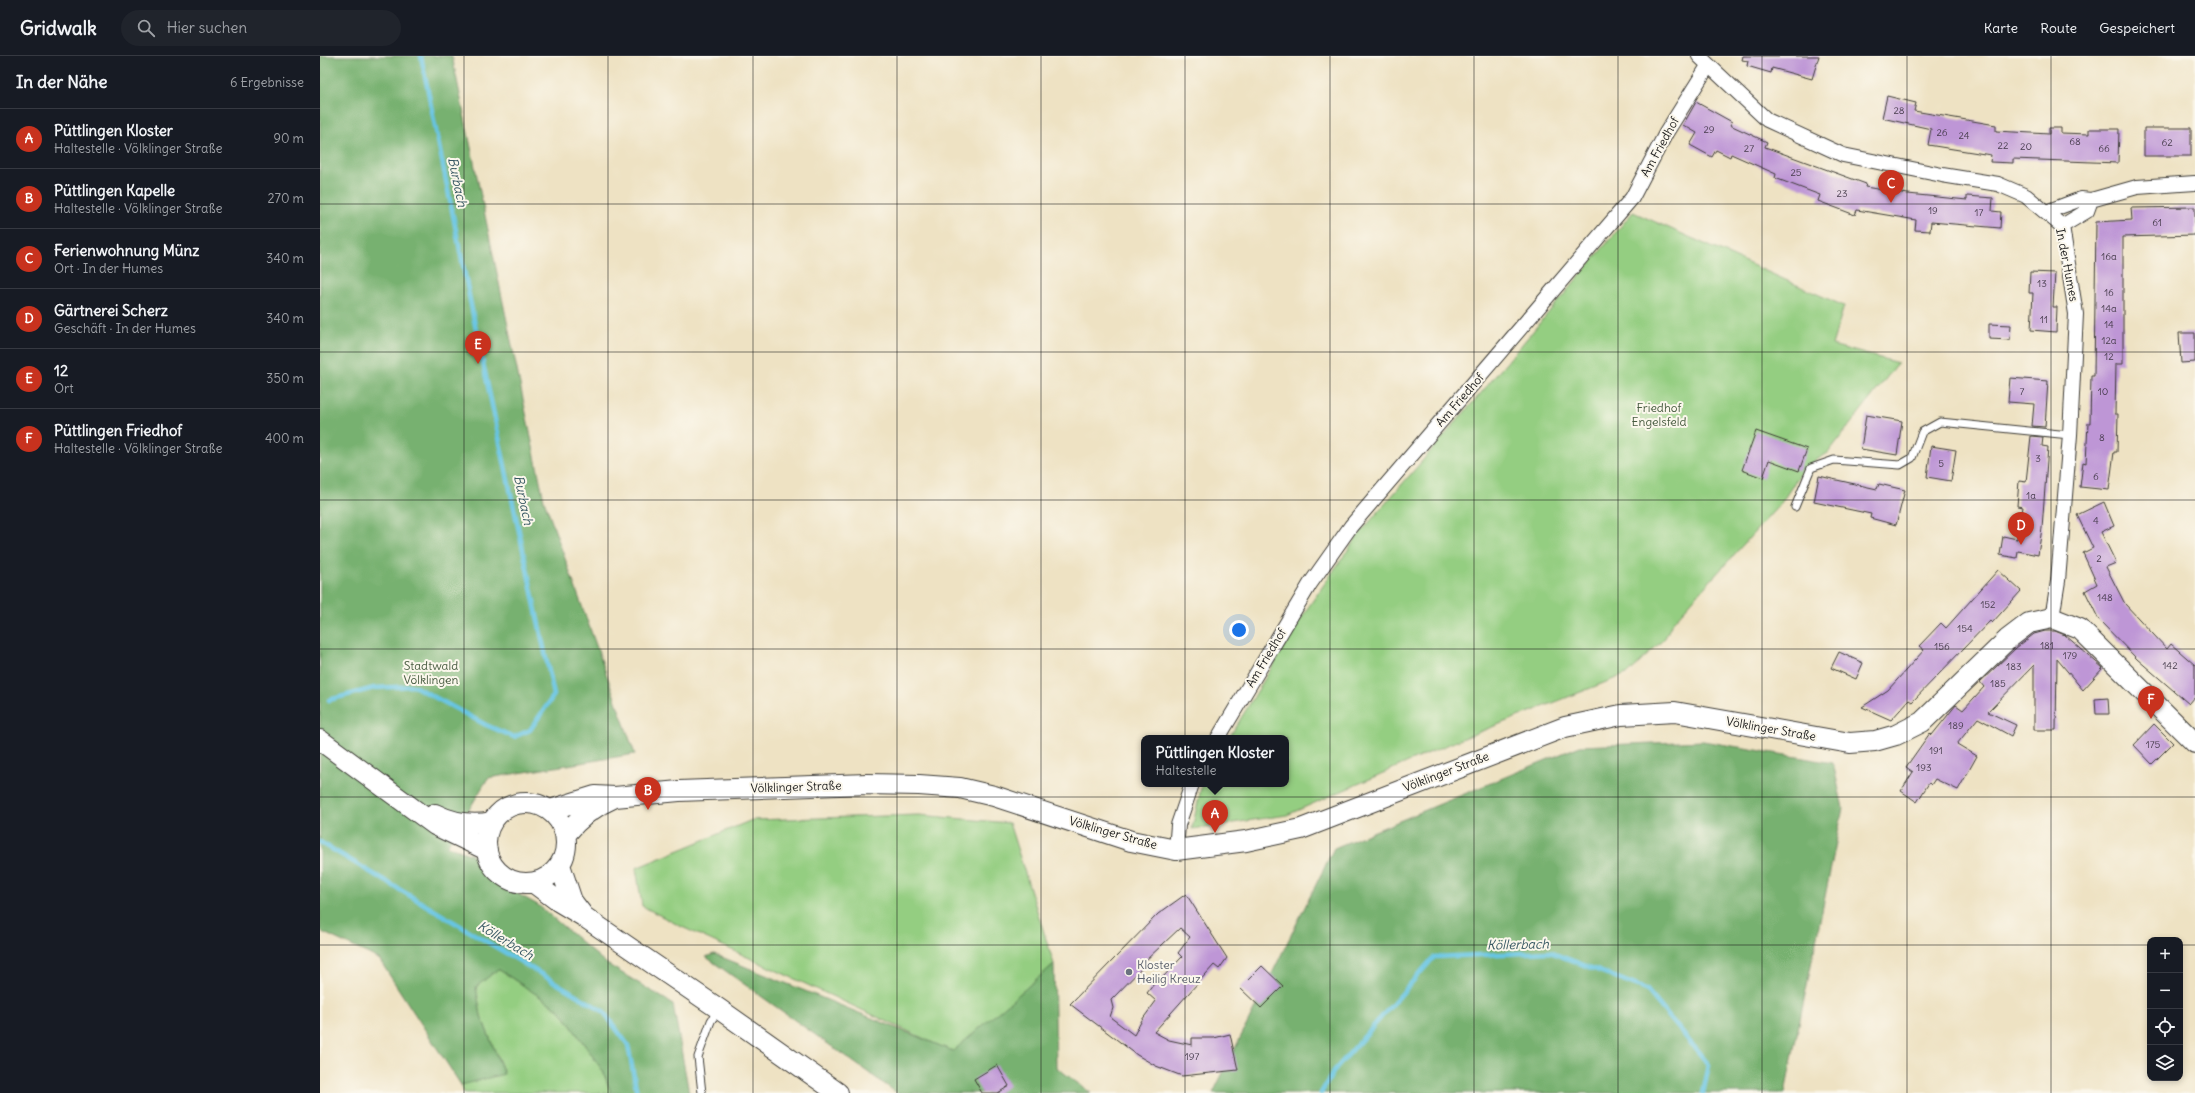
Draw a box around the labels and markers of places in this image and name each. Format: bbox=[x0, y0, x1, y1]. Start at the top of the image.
pin: C bbox=[1878, 170, 1904, 203]
pin: E bbox=[465, 331, 491, 364]
pin: D bbox=[2008, 512, 2034, 545]
pin: F bbox=[2138, 686, 2164, 719]
pin: B bbox=[635, 777, 661, 810]
pin: A bbox=[1202, 800, 1228, 833]
place label: Kloster Heilig Kreuz bbox=[1137, 957, 1201, 986]
marker: Kloster Heilig Kreuz bbox=[1124, 967, 1134, 977]

